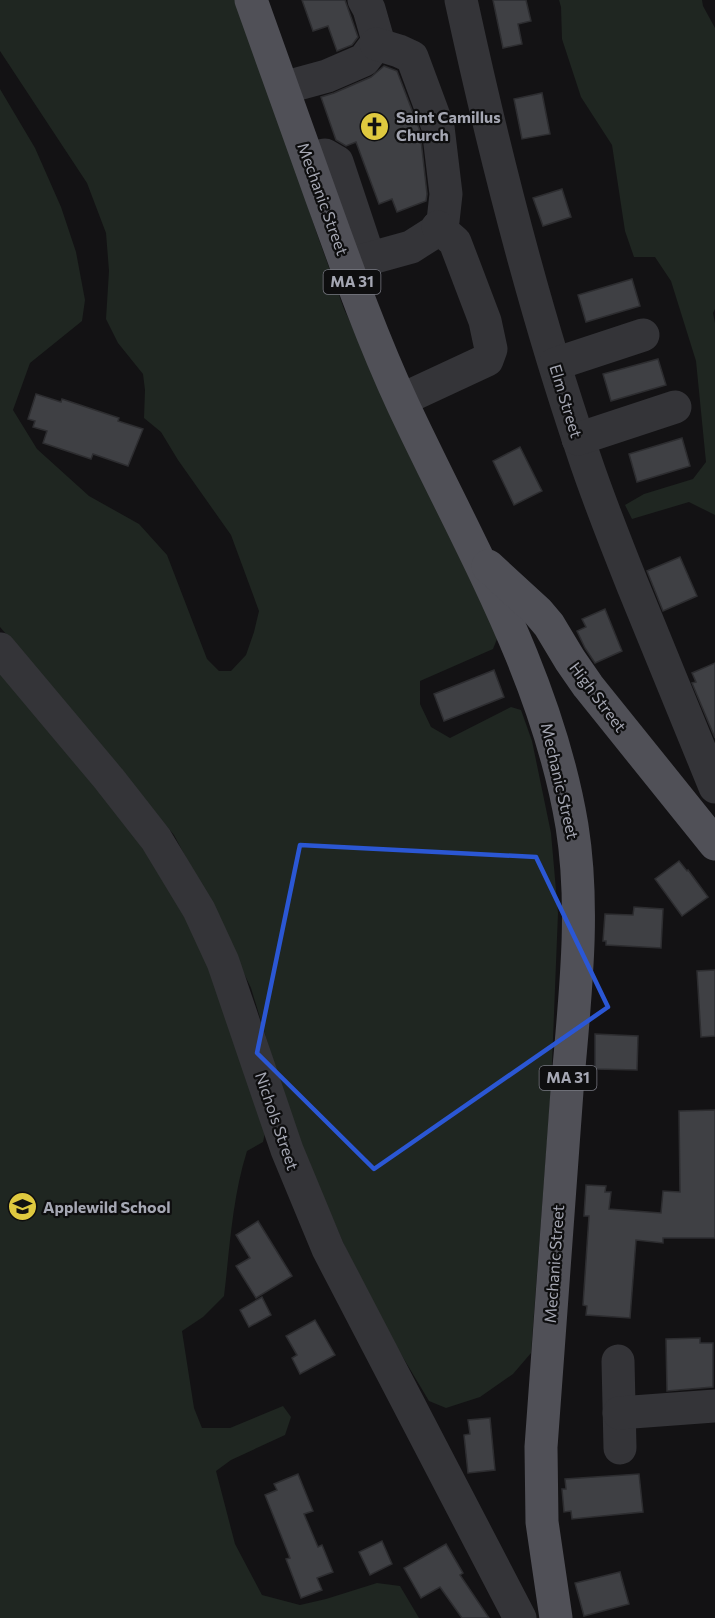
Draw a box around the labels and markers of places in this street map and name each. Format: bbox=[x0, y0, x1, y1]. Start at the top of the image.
place label: Saint Camillus Church bbox=[396, 107, 501, 144]
church icon: Saint Camillus Church bbox=[359, 110, 391, 142]
school or university icon: Applewild School bbox=[6, 1191, 38, 1223]
place label: Applewild School bbox=[43, 1197, 171, 1216]

